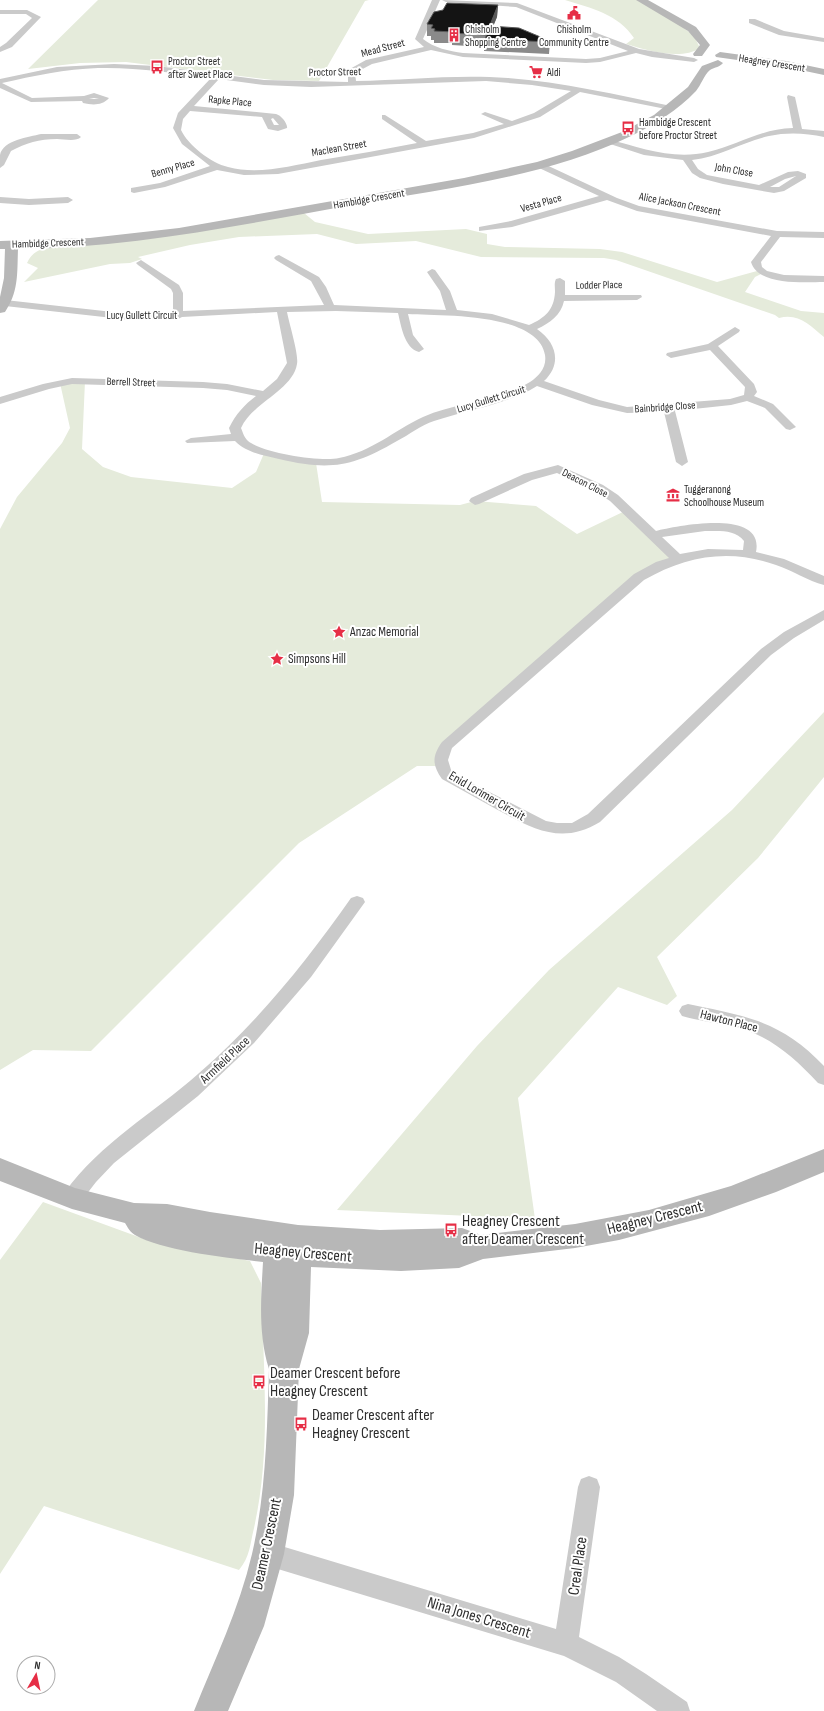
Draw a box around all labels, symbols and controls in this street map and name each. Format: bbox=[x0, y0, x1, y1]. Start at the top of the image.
public building icon: Chisholm Community Centre bbox=[566, 5, 582, 21]
place label: Chisholm Shopping Centre bbox=[465, 23, 526, 49]
place label: Chisholm Community Centre bbox=[539, 23, 609, 49]
building icon: Chisholm Shopping Centre bbox=[446, 27, 462, 43]
street label: Mead Street bbox=[360, 36, 407, 60]
street label: Heagney Crescent bbox=[738, 51, 807, 75]
place label: Proctor Street after Sweet Place bbox=[168, 55, 232, 81]
bus stop icon: Proctor Street after Sweet Place bbox=[149, 59, 165, 75]
supermarket icon: Aldi bbox=[528, 64, 544, 80]
street label: Proctor Street bbox=[309, 65, 362, 79]
place label: Aldi bbox=[546, 66, 561, 79]
street label: Rapke Place bbox=[208, 93, 252, 109]
place label: Hambidge Crescent before Proctor Street bbox=[639, 116, 718, 142]
bus stop icon: Hambidge Crescent before Proctor Street bbox=[620, 120, 636, 136]
street label: Maclean Street bbox=[311, 137, 368, 159]
street label: Benny Place bbox=[150, 156, 196, 180]
street label: John Close bbox=[713, 160, 754, 180]
street label: Hambidge Crescent bbox=[332, 186, 406, 212]
street label: Alice Jackson Crescent bbox=[637, 189, 723, 218]
street label: Vesta Place bbox=[519, 191, 563, 215]
street label: Hambidge Crescent bbox=[12, 235, 85, 251]
street label: Lodder Place bbox=[576, 278, 622, 292]
street label: Lucy Gullett Circuit bbox=[107, 309, 178, 322]
street label: Berrell Street bbox=[106, 375, 156, 389]
street label: Lucy Gullett Circuit bbox=[455, 382, 527, 416]
street label: Bainbridge Close bbox=[634, 398, 696, 416]
street label: Deacon Close bbox=[560, 466, 610, 500]
place label: Tuggeranong Schoolhouse Museum bbox=[684, 483, 764, 509]
museum icon: Tuggeranong Schoolhouse Museum bbox=[665, 487, 681, 503]
place icon: Anzac Memorial bbox=[331, 624, 347, 640]
place label: Anzac Memorial bbox=[349, 624, 419, 640]
place icon: Simpsons Hill bbox=[269, 651, 285, 667]
place label: Simpsons Hill bbox=[288, 651, 346, 667]
street label: Enid Lorimer Circuit bbox=[446, 768, 528, 824]
street label: Hawton Place bbox=[698, 1006, 760, 1036]
street label: Armfield Place bbox=[196, 1033, 253, 1088]
street label: Heagney Crescent bbox=[605, 1197, 705, 1239]
place label: Heagney Crescent after Deamer Crescent bbox=[462, 1212, 584, 1249]
bus stop icon: Heagney Crescent after Deamer Crescent bbox=[443, 1222, 459, 1238]
street label: Heagney Crescent bbox=[253, 1239, 353, 1267]
place label: Deamer Crescent before Heagney Crescent bbox=[270, 1364, 400, 1401]
bus stop icon: Deamer Crescent before Heagney Crescent bbox=[251, 1374, 267, 1390]
place label: Deamer Crescent after Heagney Crescent bbox=[312, 1406, 435, 1443]
bus stop icon: Deamer Crescent after Heagney Crescent bbox=[293, 1416, 309, 1432]
street label: Deamer Crescent bbox=[248, 1496, 286, 1592]
street label: Creal Place bbox=[564, 1536, 592, 1596]
street label: Nina Jones Crescent bbox=[425, 1593, 533, 1643]
north arrow bbox=[16, 1655, 56, 1695]
text: N bbox=[34, 1659, 42, 1673]

